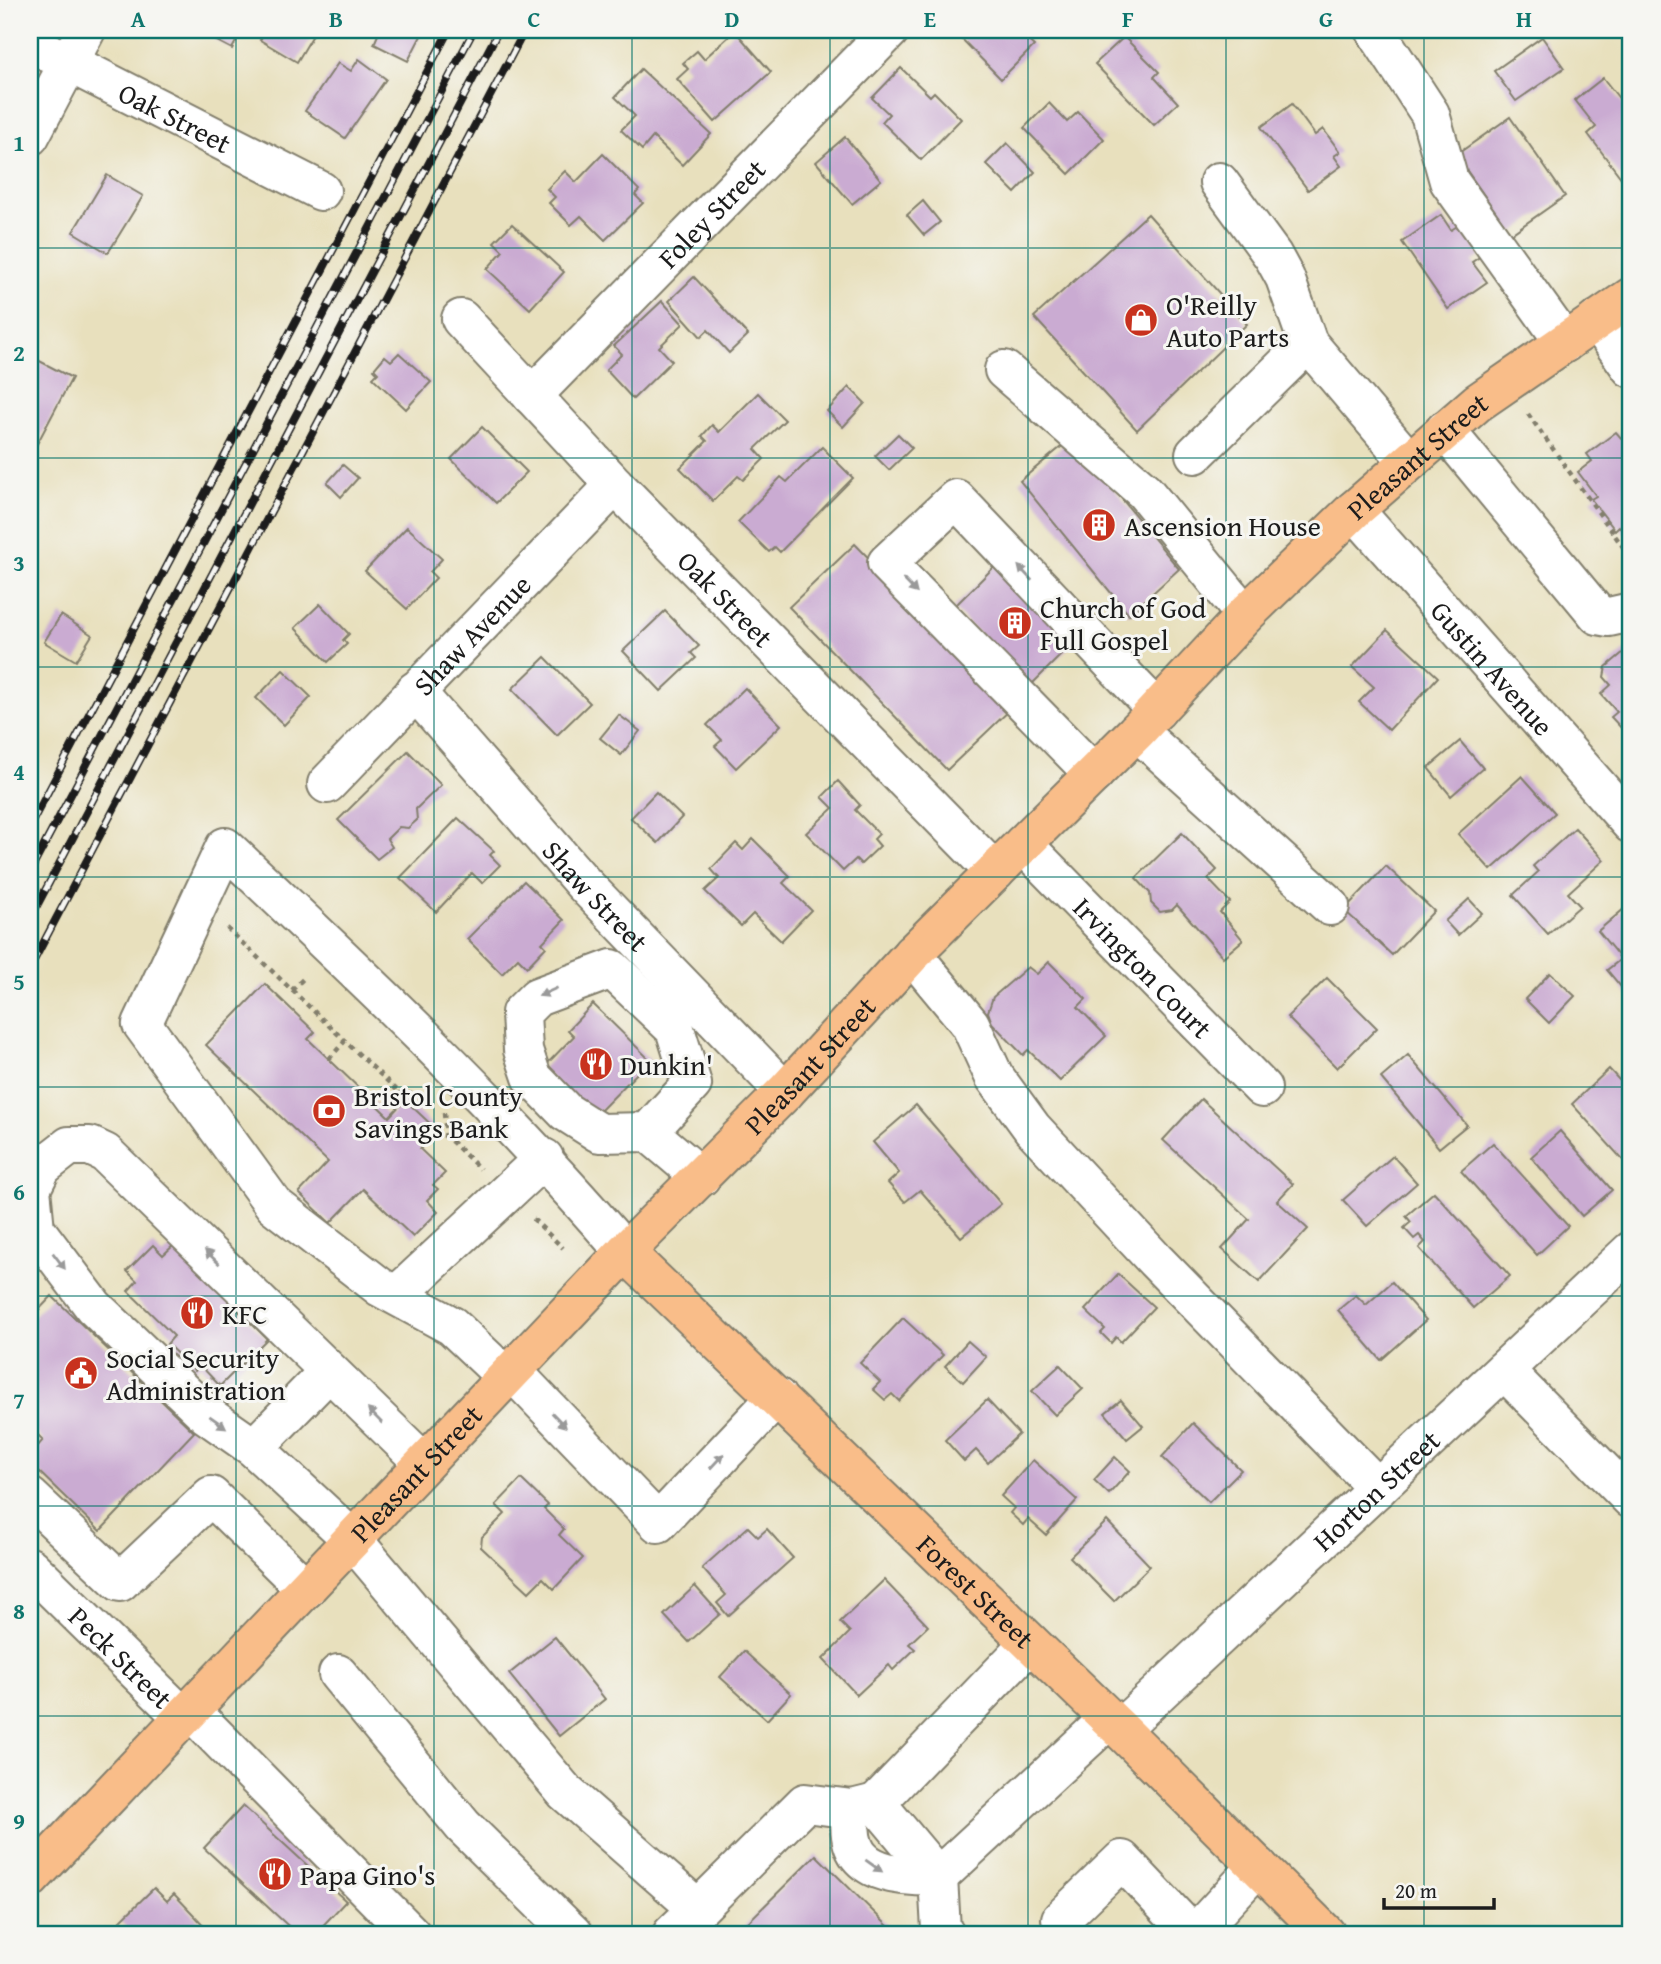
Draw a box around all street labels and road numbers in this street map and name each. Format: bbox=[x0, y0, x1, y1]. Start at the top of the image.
street label: Oak Street bbox=[112, 71, 239, 163]
street label: Foley Street bbox=[648, 149, 774, 277]
street label: Pleasant Street bbox=[1337, 381, 1496, 529]
street label: Oak Street bbox=[669, 540, 783, 656]
street label: Shaw Avenue bbox=[403, 564, 540, 704]
street label: Gustin Avenue bbox=[1422, 591, 1564, 744]
street label: Shaw Street bbox=[534, 831, 659, 960]
street label: Irvington Court bbox=[1064, 887, 1222, 1047]
street label: Pleasant Street bbox=[734, 986, 884, 1143]
street label: Pleasant Street bbox=[340, 1395, 491, 1551]
street label: Horton Street bbox=[1303, 1420, 1449, 1560]
street label: Forest Street bbox=[908, 1524, 1044, 1657]
street label: Peck Street bbox=[60, 1596, 183, 1717]

